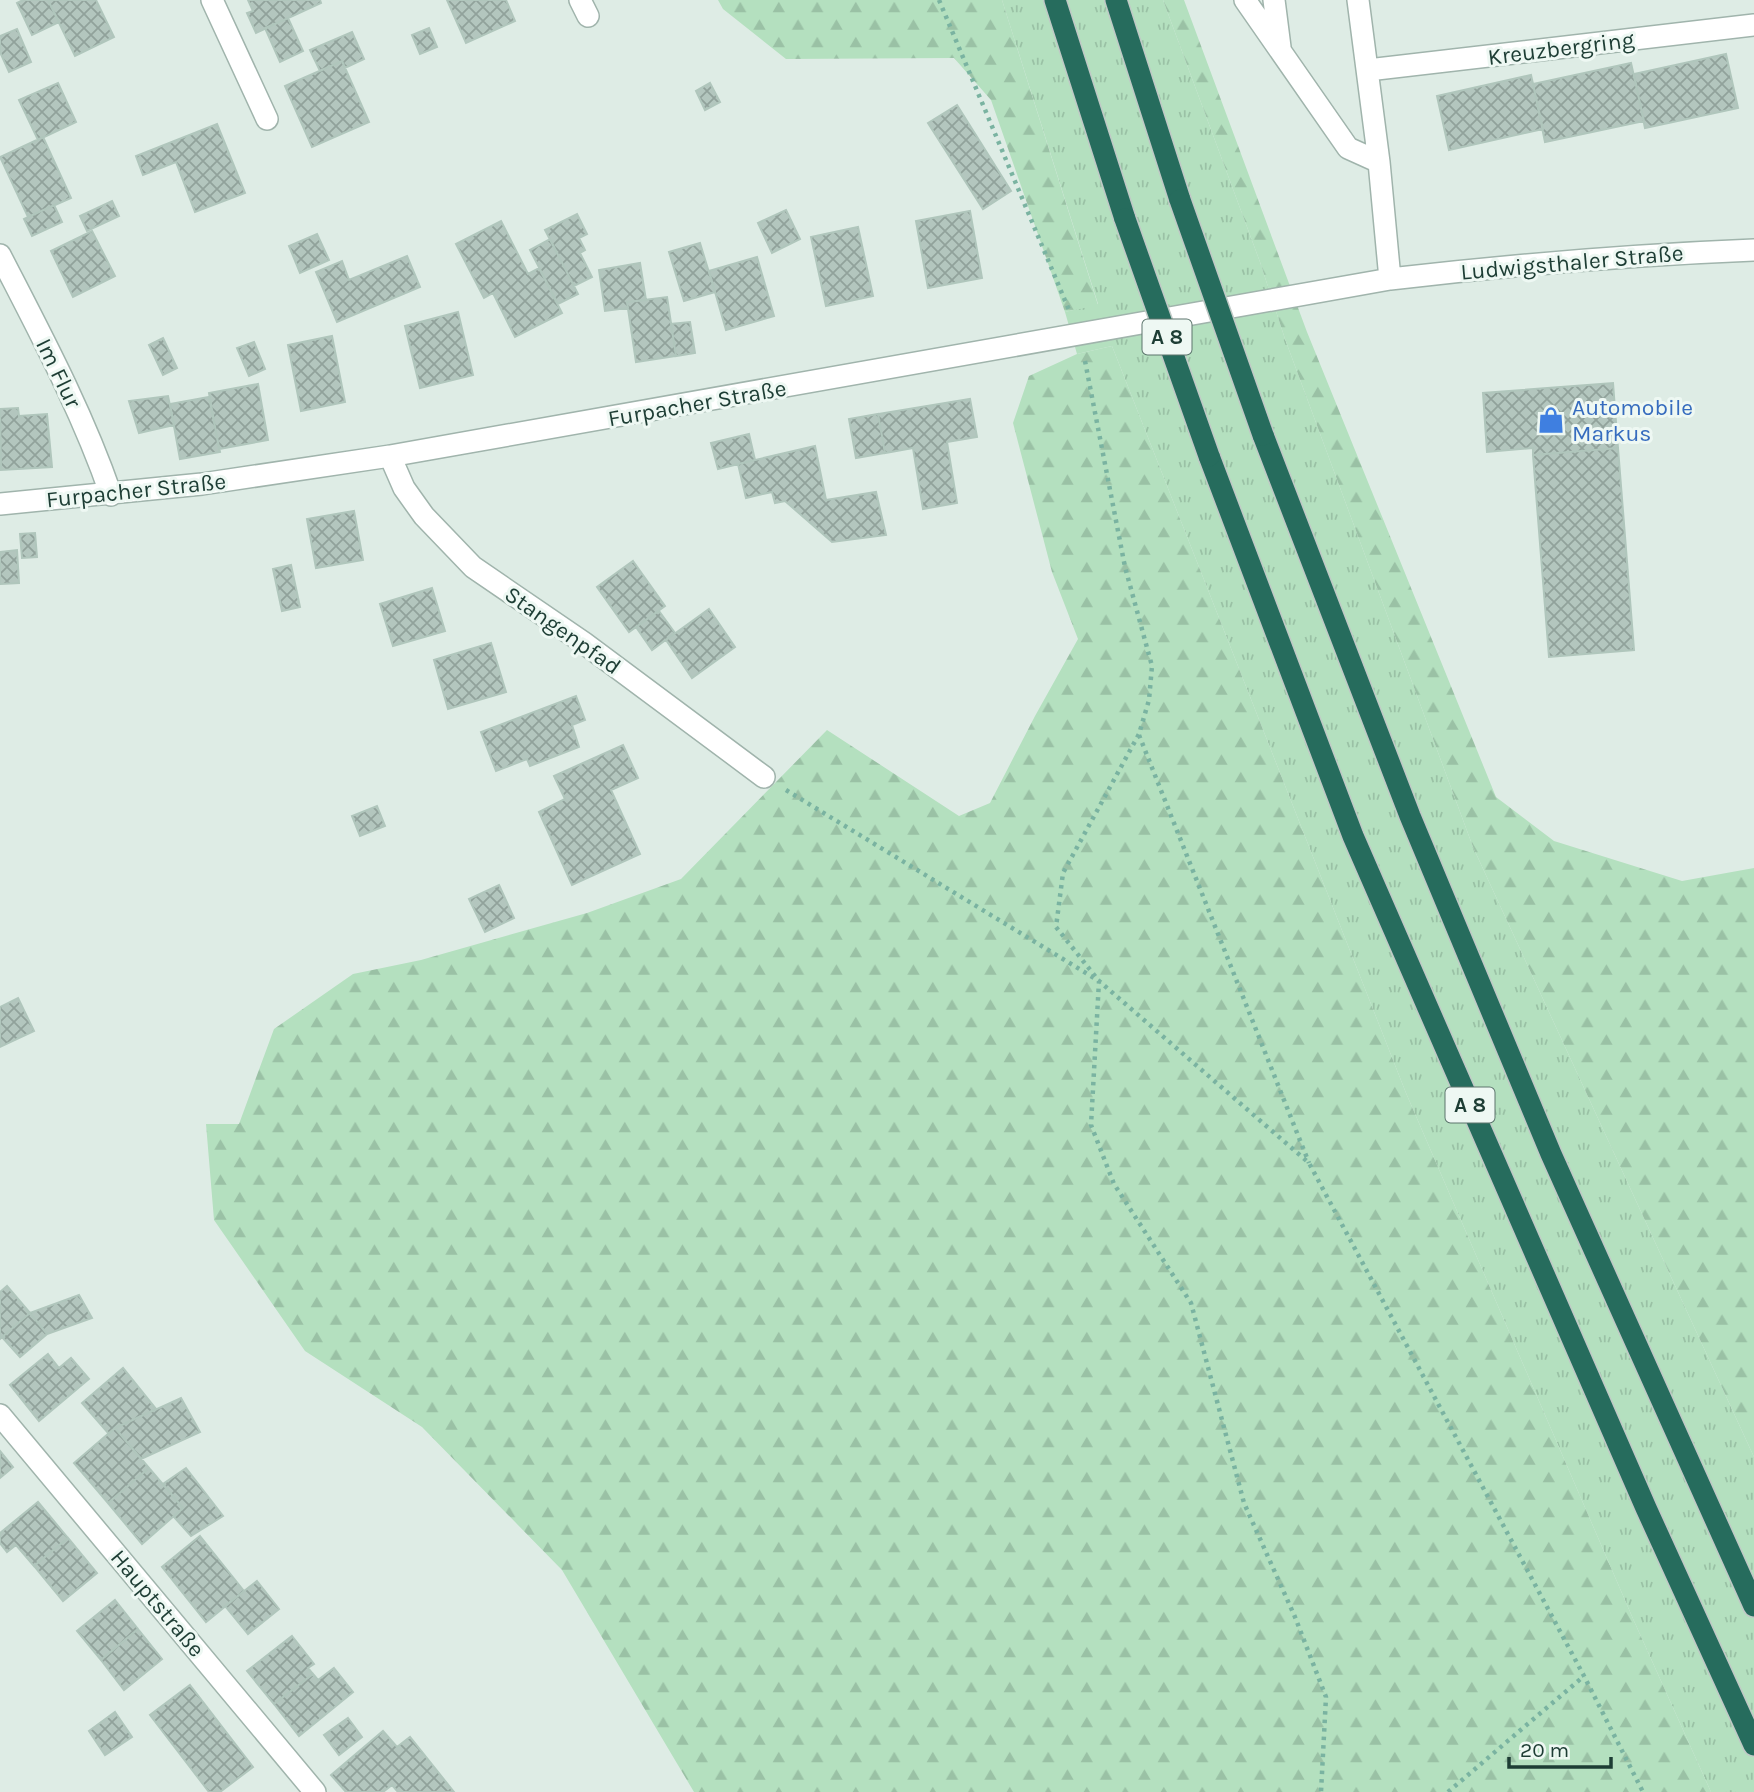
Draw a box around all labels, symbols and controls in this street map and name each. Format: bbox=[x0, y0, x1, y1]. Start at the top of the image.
street label: Kreuzbergring bbox=[1486, 26, 1636, 71]
street label: Ludwigsthaler Straße bbox=[1460, 239, 1685, 286]
road number: A 8 bbox=[1142, 320, 1192, 354]
street label: Im Flur bbox=[30, 334, 87, 413]
street label: Furpacher Straße bbox=[606, 375, 788, 432]
place label: Automobile Markus bbox=[1572, 394, 1693, 447]
shop icon: Automobile Markus bbox=[1536, 405, 1566, 435]
street label: Furpacher Straße bbox=[45, 468, 227, 513]
street label: Stangenpfad bbox=[500, 581, 626, 680]
road number: A 8 bbox=[1446, 1088, 1494, 1122]
street label: Hauptstraße bbox=[105, 1544, 210, 1662]
scale bar bbox=[1509, 1726, 1610, 1770]
text: 20 m bbox=[1520, 1738, 1569, 1762]

